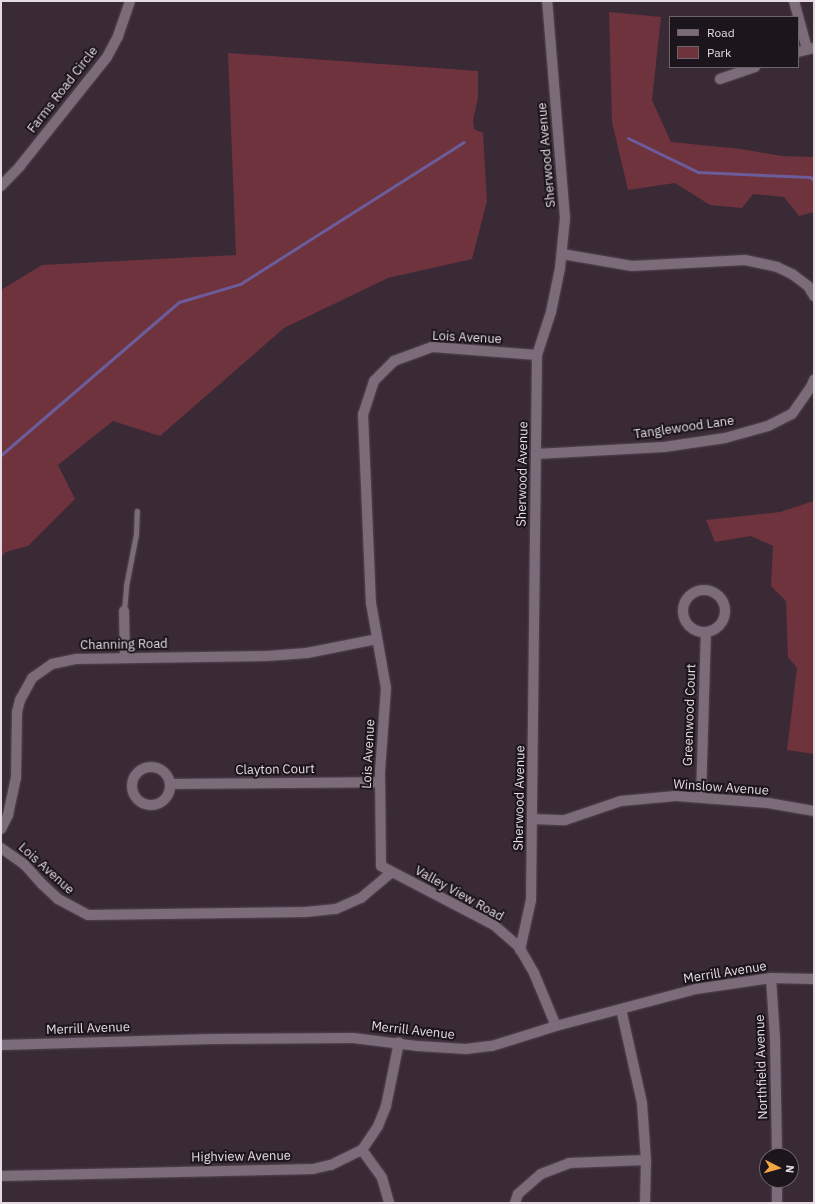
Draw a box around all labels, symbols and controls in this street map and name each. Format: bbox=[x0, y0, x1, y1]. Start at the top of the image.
legend bbox=[669, 16, 799, 68]
text: Road bbox=[707, 25, 735, 40]
street label: Farms Road Circle bbox=[24, 44, 102, 136]
text: Park bbox=[707, 45, 731, 60]
street label: Sherwood Avenue bbox=[535, 102, 559, 208]
street label: Lois Avenue bbox=[432, 328, 502, 348]
street label: Tanglewood Lane bbox=[633, 413, 735, 443]
street label: Sherwood Avenue bbox=[514, 421, 532, 527]
street label: Channing Road bbox=[80, 636, 168, 654]
street label: Greenwood Court bbox=[680, 663, 700, 767]
street label: Lois Avenue bbox=[359, 719, 379, 789]
street label: Sherwood Avenue bbox=[511, 745, 529, 851]
street label: Clayton Court bbox=[235, 762, 315, 778]
street label: Winslow Avenue bbox=[673, 777, 769, 799]
street label: Lois Avenue bbox=[15, 840, 77, 898]
street label: Valley View Road bbox=[412, 863, 506, 925]
street label: Merrill Avenue bbox=[682, 959, 768, 987]
street label: Northfield Avenue bbox=[752, 1014, 772, 1120]
street label: Merrill Avenue bbox=[370, 1019, 456, 1043]
street label: Merrill Avenue bbox=[46, 1020, 130, 1038]
street label: Highview Avenue bbox=[191, 1148, 291, 1166]
north arrow bbox=[759, 1148, 799, 1188]
text: N bbox=[783, 1164, 797, 1174]

